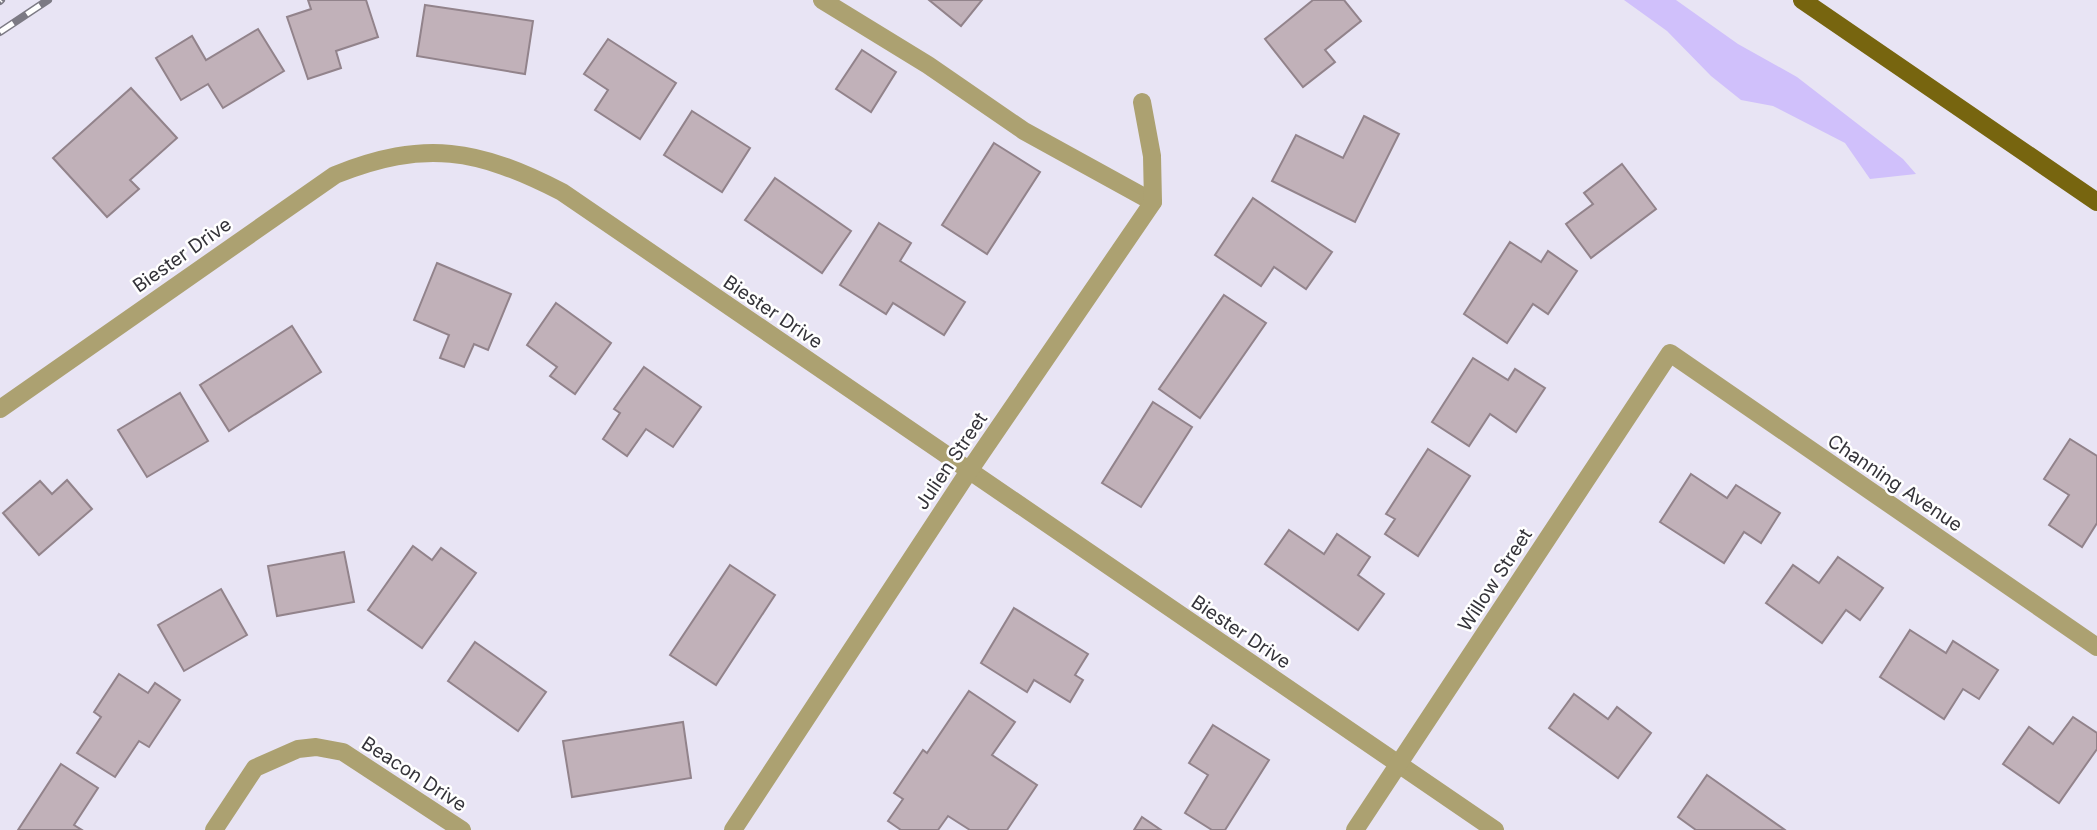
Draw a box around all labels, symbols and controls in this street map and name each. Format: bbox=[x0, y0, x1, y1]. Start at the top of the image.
street label: Biester Drive bbox=[128, 213, 236, 297]
street label: Biester Drive bbox=[719, 270, 827, 354]
street label: Julien Street bbox=[910, 408, 992, 514]
street label: Channing Avenue bbox=[1823, 429, 1967, 537]
street label: Willow Street bbox=[1453, 524, 1537, 636]
street label: Biester Drive bbox=[1187, 590, 1295, 674]
street label: Beacon Drive bbox=[357, 732, 471, 816]

